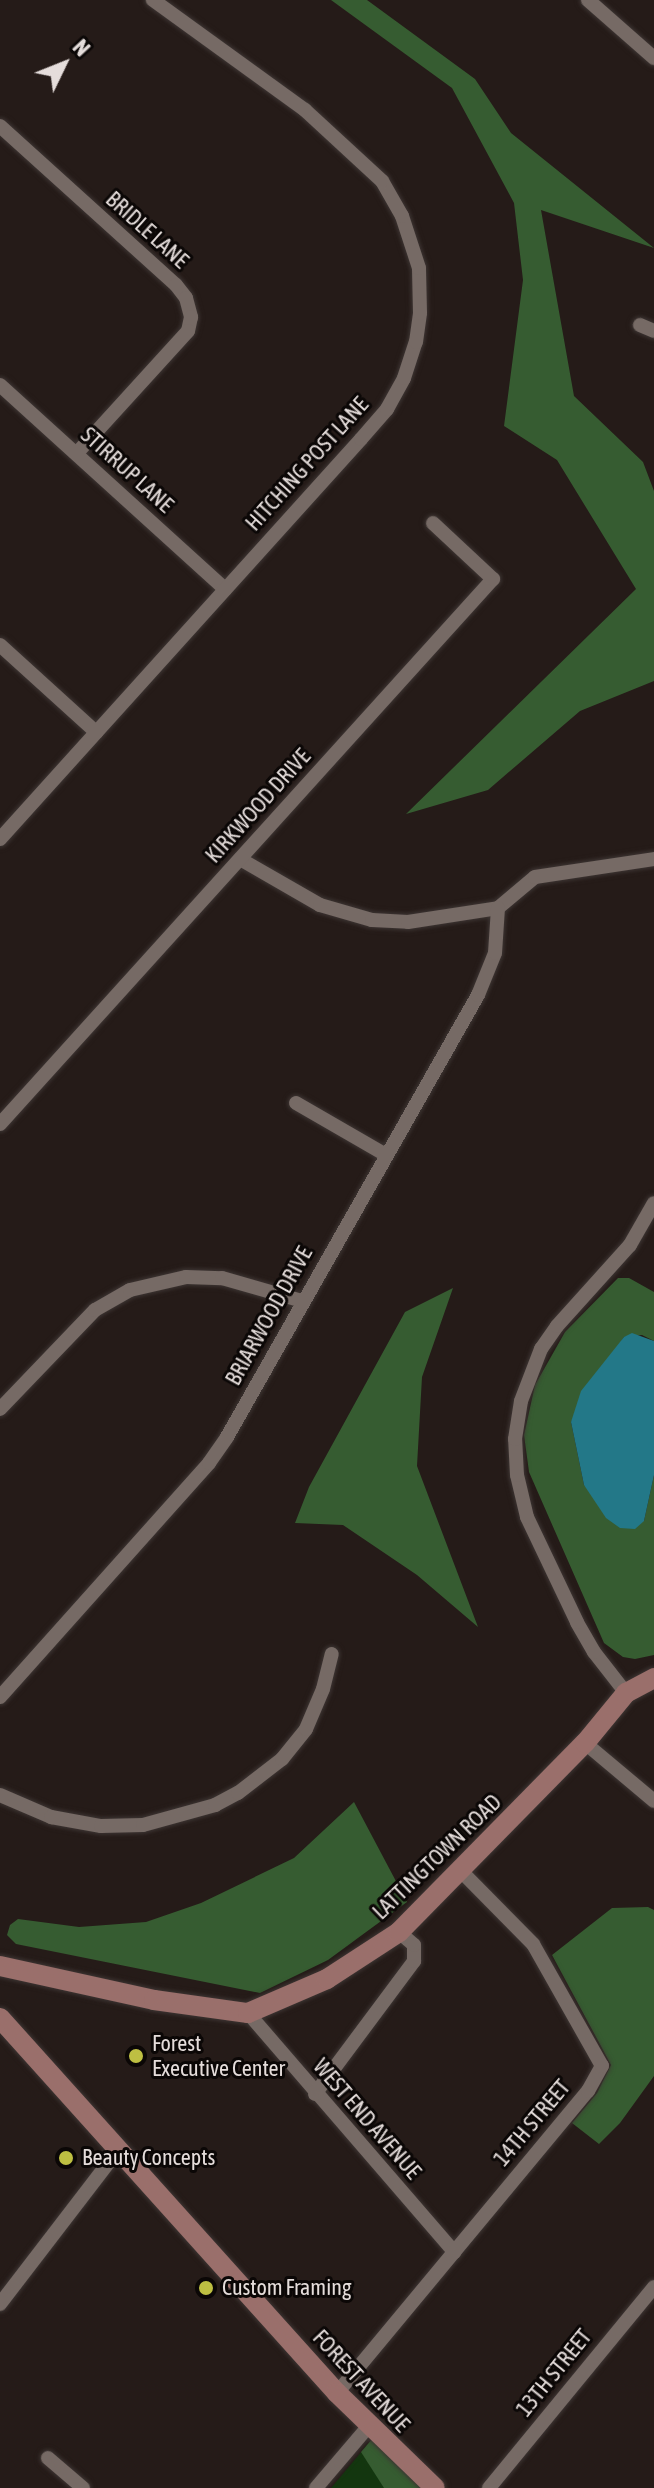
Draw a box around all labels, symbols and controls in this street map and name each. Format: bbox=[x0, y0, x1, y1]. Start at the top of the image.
north arrow bbox=[24, 24, 104, 104]
text: N bbox=[68, 34, 95, 61]
street label: BRIDLE LANE bbox=[100, 186, 194, 274]
street label: HITCHING POST LANE bbox=[240, 392, 374, 536]
street label: STIRRUP LANE bbox=[75, 422, 179, 518]
street label: KIRKWOOD DRIVE bbox=[200, 744, 316, 868]
street label: BRIARWOOD DRIVE bbox=[220, 1242, 318, 1390]
street label: LATTINGTOWN ROAD bbox=[367, 1789, 507, 1925]
place label: Forest Executive Center bbox=[152, 2030, 285, 2082]
marker: Forest Executive Center bbox=[127, 2047, 145, 2065]
street label: WEST END AVENUE bbox=[308, 2053, 426, 2185]
street label: 14TH STREET bbox=[488, 2075, 576, 2171]
place label: Beauty Concepts bbox=[82, 2145, 215, 2171]
marker: Beauty Concepts bbox=[57, 2149, 75, 2167]
place label: Custom Framing bbox=[222, 2275, 351, 2301]
marker: Custom Framing bbox=[197, 2279, 215, 2297]
street label: 13TH STREET bbox=[511, 2324, 597, 2422]
street label: FOREST AVENUE bbox=[307, 2325, 415, 2437]

